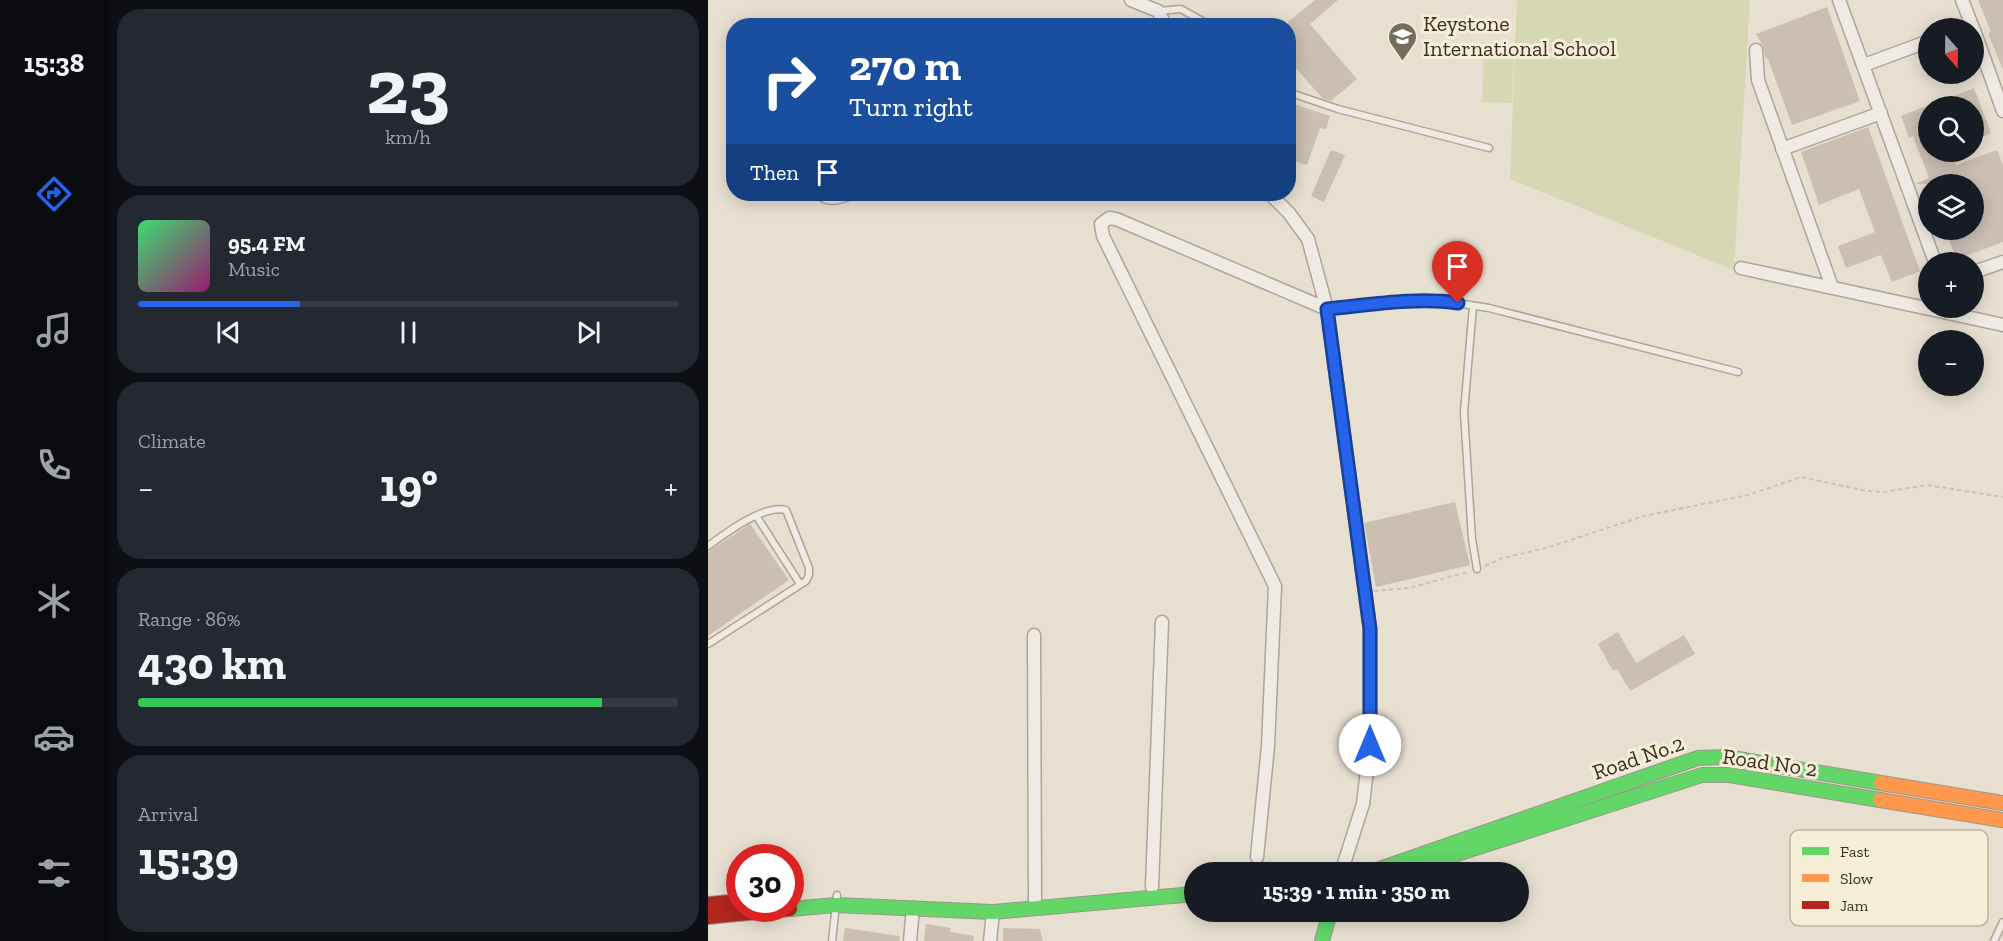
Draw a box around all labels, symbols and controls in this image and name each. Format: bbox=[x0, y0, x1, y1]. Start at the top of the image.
place label: Keystone International School bbox=[1423, 10, 1616, 62]
north arrow bbox=[1918, 18, 1984, 84]
map controls bbox=[1918, 18, 1984, 396]
school or university icon: Keystone International School bbox=[1386, 20, 1418, 62]
text: 23 bbox=[366, 39, 450, 133]
text: 270 m bbox=[849, 40, 961, 91]
icon: right bbox=[750, 42, 828, 120]
text: 15:38 bbox=[24, 47, 84, 79]
text: Turn right bbox=[849, 91, 973, 123]
button: search bbox=[1918, 96, 1984, 162]
text: km/h bbox=[385, 125, 431, 149]
icon: arrive bbox=[811, 156, 844, 189]
text: Then bbox=[750, 159, 799, 186]
icon: directions bbox=[33, 173, 75, 215]
button: layers bbox=[1918, 174, 1984, 240]
text: 95.4 FM bbox=[228, 230, 305, 257]
pin bbox=[1432, 241, 1483, 303]
icon: arrive bbox=[1441, 250, 1474, 283]
button: + bbox=[1918, 252, 1984, 318]
text: Music bbox=[228, 257, 280, 281]
icon: music bbox=[33, 309, 75, 351]
icon: previous bbox=[212, 316, 245, 349]
icon: pause bbox=[392, 316, 425, 349]
icon: next bbox=[572, 316, 605, 349]
button: − bbox=[1918, 330, 1984, 396]
text: Climate bbox=[138, 429, 206, 453]
icon: phone bbox=[33, 444, 75, 486]
text: 19° bbox=[380, 459, 438, 513]
text: − bbox=[138, 468, 153, 507]
text: + bbox=[664, 468, 678, 507]
icon: climate bbox=[33, 580, 75, 622]
text: Range · 86% bbox=[138, 607, 240, 631]
text: 430 km bbox=[138, 637, 286, 691]
position arrow bbox=[1338, 713, 1402, 777]
icon: car bbox=[33, 716, 75, 758]
street label: Road No.2 bbox=[1589, 729, 1688, 786]
street label: Road No 2 bbox=[1721, 742, 1819, 783]
text: Arrival bbox=[138, 802, 198, 826]
legend bbox=[1790, 830, 1988, 926]
text: 15:39 bbox=[138, 832, 239, 886]
text: Fast bbox=[1840, 842, 1869, 861]
speed limit sign: 30 bbox=[726, 844, 804, 922]
icon: filters bbox=[33, 852, 75, 894]
text: Slow bbox=[1840, 869, 1874, 888]
text: 15:39 · 1 min · 350 m bbox=[1263, 878, 1450, 905]
text: Jam bbox=[1840, 896, 1869, 915]

